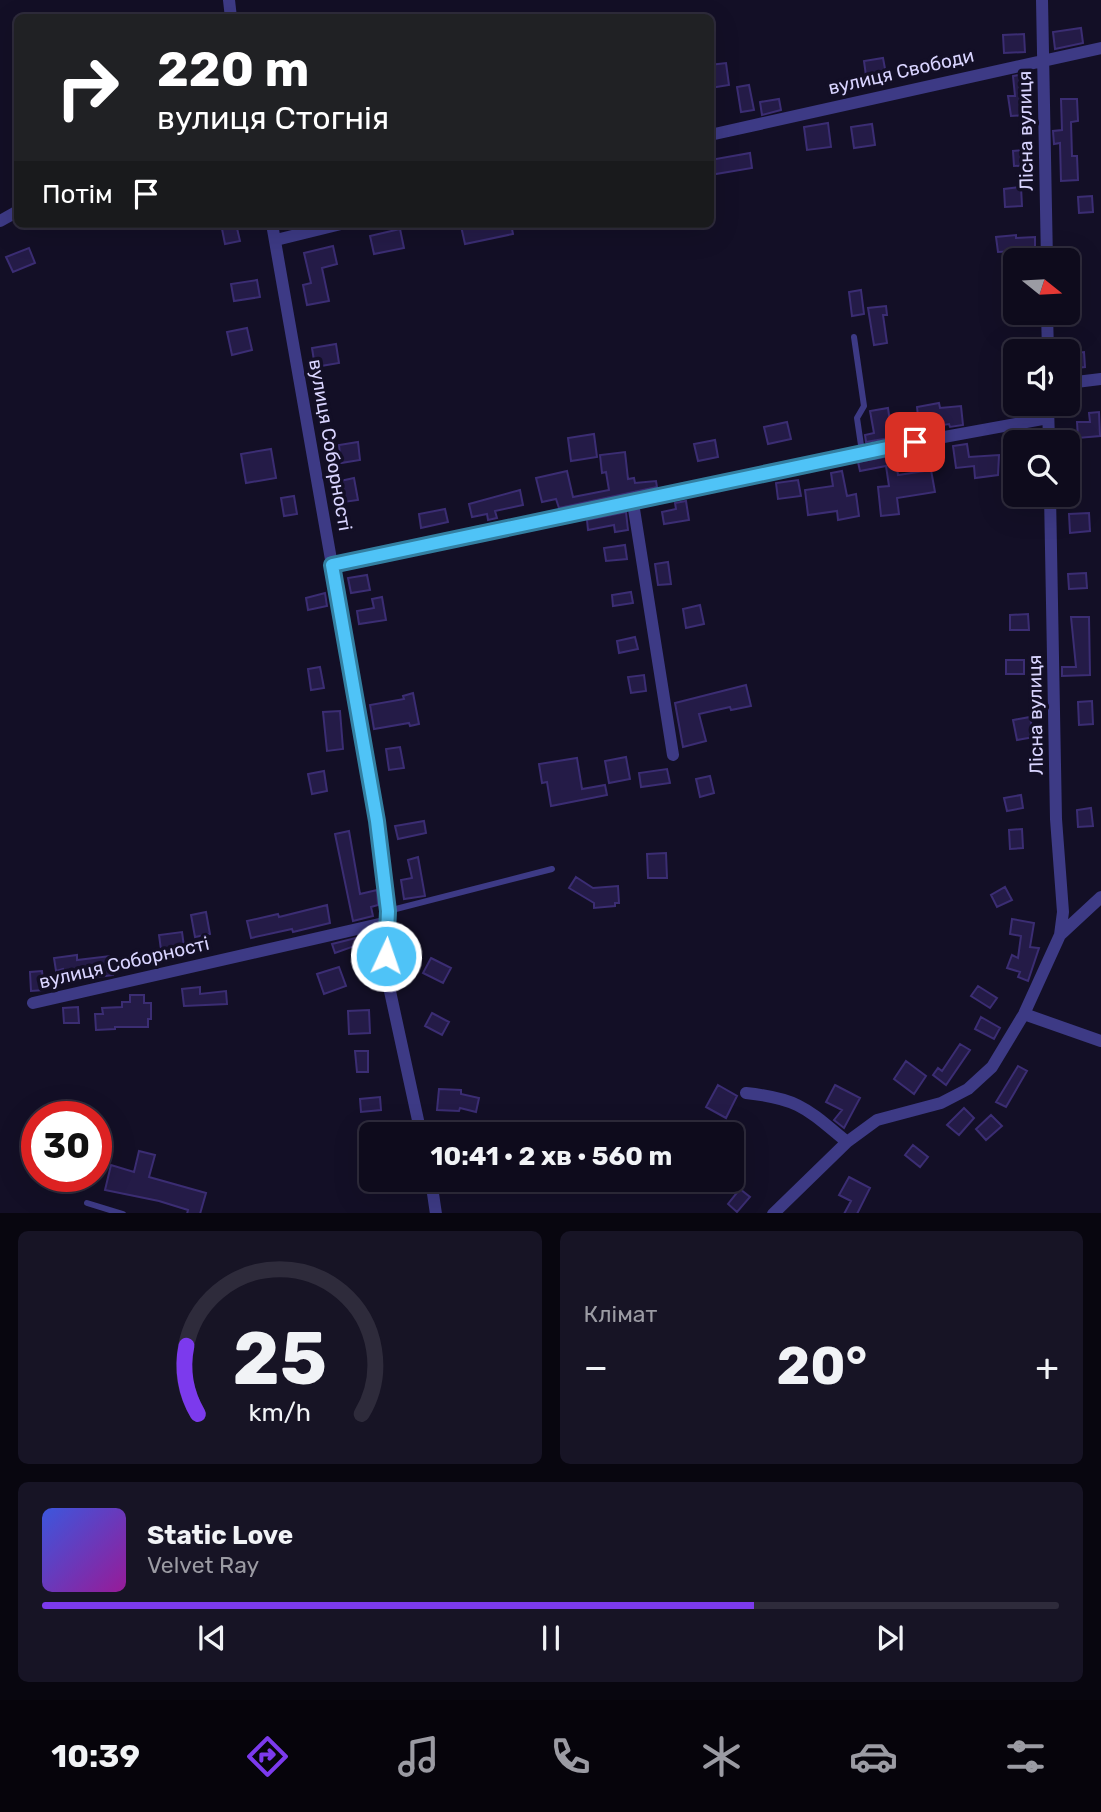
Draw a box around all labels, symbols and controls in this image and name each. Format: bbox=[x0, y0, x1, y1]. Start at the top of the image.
text: 220 m bbox=[157, 40, 309, 98]
icon: right bbox=[42, 42, 133, 133]
street label: вулиця Свободи bbox=[826, 44, 976, 99]
street label: Лісна вулиця bbox=[1013, 71, 1038, 191]
text: вулиця Стогнія bbox=[157, 99, 389, 137]
icon: arrive bbox=[127, 175, 165, 213]
text: Потім bbox=[42, 179, 113, 210]
north arrow bbox=[1003, 248, 1080, 326]
map controls bbox=[1003, 248, 1080, 507]
button: sound bbox=[1003, 339, 1080, 416]
street label: вулиця Соборності bbox=[304, 357, 357, 533]
pin bbox=[885, 412, 945, 472]
icon: arrive bbox=[896, 423, 934, 461]
button: search bbox=[1003, 430, 1080, 507]
street label: Лісна вулиця bbox=[1023, 655, 1048, 775]
position arrow bbox=[349, 919, 423, 993]
street label: вулиця Соборності bbox=[37, 932, 211, 993]
speed limit sign: 30 bbox=[21, 1101, 112, 1192]
text: 10:41 · 2 хв · 560 m bbox=[431, 1141, 672, 1172]
text: Клімат bbox=[584, 1300, 657, 1328]
text: 25 bbox=[233, 1316, 327, 1402]
text: 20° bbox=[776, 1335, 867, 1397]
text: − bbox=[584, 1344, 608, 1390]
text: + bbox=[1035, 1344, 1059, 1390]
text: km/h bbox=[249, 1397, 311, 1426]
text: Static Love bbox=[147, 1520, 293, 1551]
text: Velvet Ray bbox=[147, 1551, 259, 1579]
icon: previous bbox=[193, 1619, 231, 1657]
icon: pause bbox=[532, 1619, 570, 1657]
icon: next bbox=[871, 1619, 909, 1657]
icon: directions bbox=[243, 1732, 292, 1781]
icon: music bbox=[394, 1732, 443, 1781]
icon: phone bbox=[546, 1732, 595, 1781]
icon: climate bbox=[697, 1732, 746, 1781]
icon: car bbox=[849, 1732, 898, 1781]
icon: filters bbox=[1001, 1732, 1050, 1781]
text: 10:39 bbox=[51, 1737, 140, 1775]

